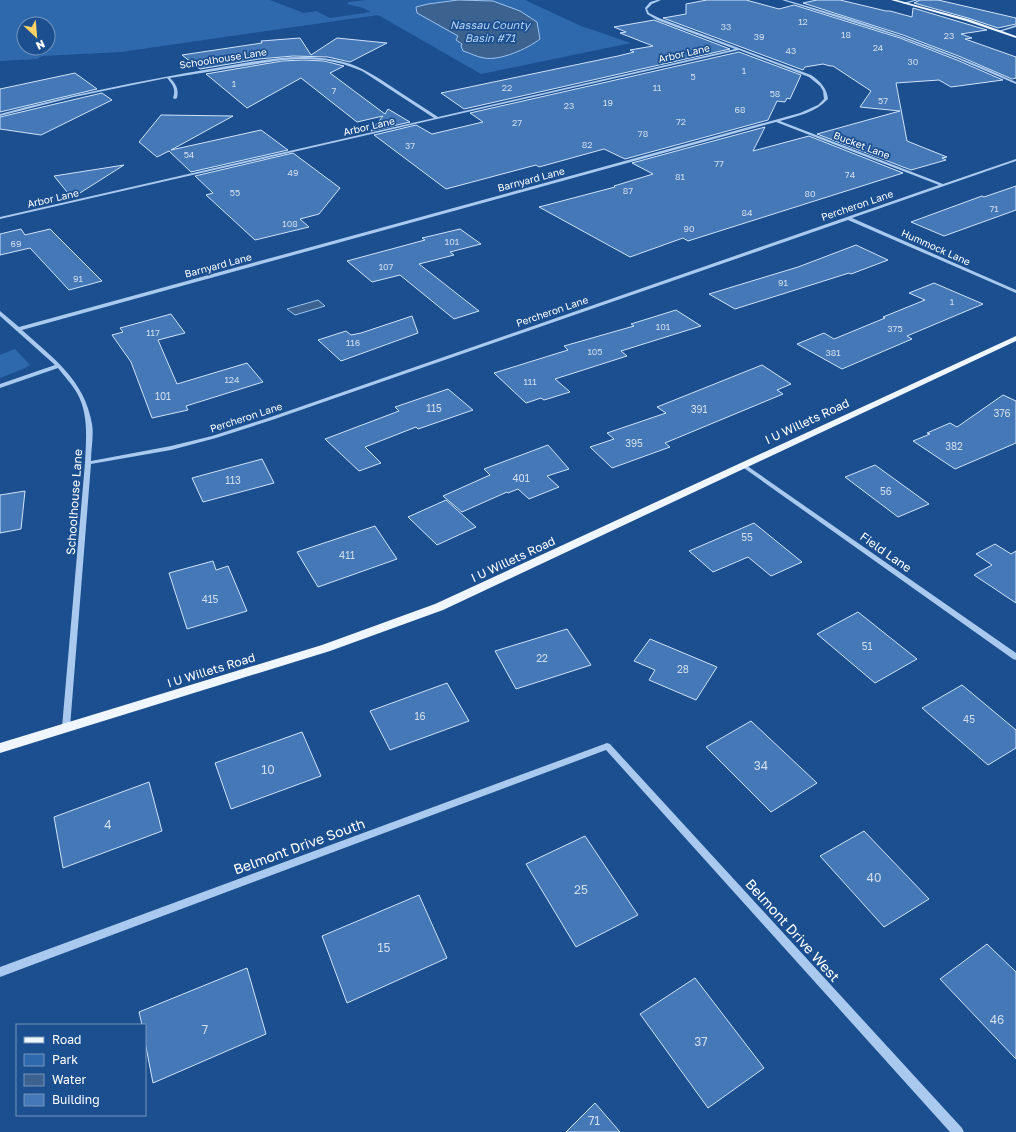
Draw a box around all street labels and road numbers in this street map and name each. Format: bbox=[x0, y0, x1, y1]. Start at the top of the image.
street label: Arbor Lane bbox=[657, 41, 711, 65]
street label: Schoolhouse Lane bbox=[178, 45, 268, 71]
street label: Arbor Lane bbox=[342, 114, 396, 138]
street label: Bucket Lane bbox=[832, 129, 892, 161]
street label: Barnyard Lane bbox=[496, 164, 566, 194]
street label: Arbor Lane bbox=[26, 186, 80, 210]
street label: Percheron Lane bbox=[819, 187, 895, 223]
street label: Hummock Lane bbox=[900, 226, 973, 268]
street label: Barnyard Lane bbox=[183, 250, 253, 280]
street label: Percheron Lane bbox=[514, 293, 590, 329]
street label: I U Willets Road bbox=[762, 395, 852, 447]
street label: Percheron Lane bbox=[208, 400, 284, 434]
street label: Schoolhouse Lane bbox=[63, 449, 85, 555]
street label: Field Lane bbox=[857, 529, 915, 575]
street label: I U Willets Road bbox=[468, 533, 558, 585]
street label: I U Willets Road bbox=[165, 649, 257, 691]
street label: Belmont Drive South bbox=[231, 814, 367, 878]
street label: Belmont Drive West bbox=[742, 875, 844, 985]

